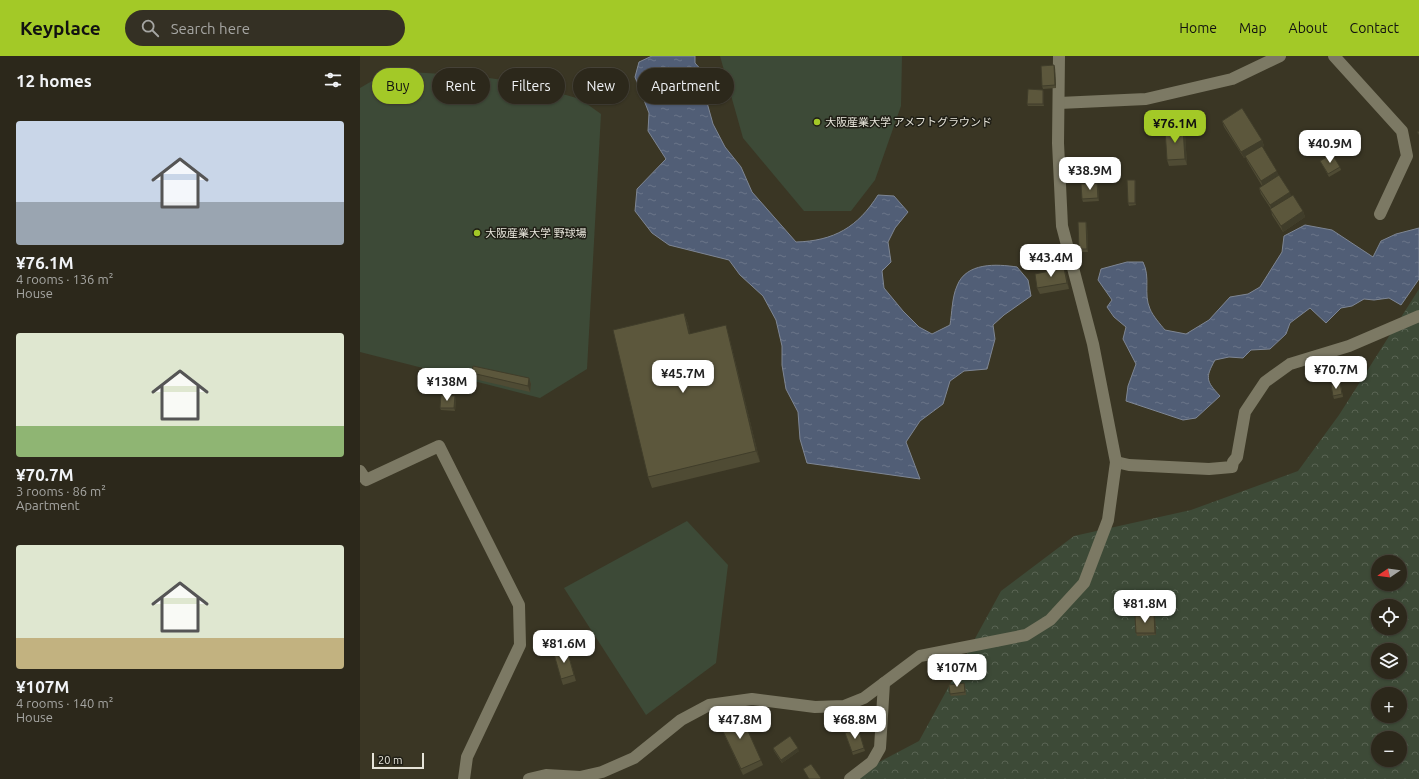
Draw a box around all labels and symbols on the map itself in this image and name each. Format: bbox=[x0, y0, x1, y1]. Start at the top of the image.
pin: ¥76.1M bbox=[1142, 110, 1208, 144]
place label: 大阪産業大学 アメフトグラウンド bbox=[825, 116, 992, 128]
marker: 大阪産業大学 アメフトグラウンド bbox=[812, 117, 822, 127]
pin: ¥40.9M bbox=[1297, 130, 1363, 164]
pin: ¥38.9M bbox=[1057, 157, 1123, 191]
place label: 大阪産業大学 野球場 bbox=[485, 227, 587, 239]
marker: 大阪産業大学 野球場 bbox=[472, 228, 482, 238]
pin: ¥43.4M bbox=[1018, 244, 1084, 278]
pin: ¥70.7M bbox=[1303, 356, 1369, 390]
pin: ¥45.7M bbox=[650, 360, 716, 394]
pin: ¥138M bbox=[419, 368, 475, 402]
north arrow bbox=[1371, 555, 1407, 591]
pin: ¥81.8M bbox=[1112, 590, 1178, 624]
pin: ¥81.6M bbox=[531, 630, 597, 664]
pin: ¥107M bbox=[929, 654, 985, 688]
pin: ¥47.8M bbox=[707, 706, 773, 740]
pin: ¥68.8M bbox=[822, 706, 888, 740]
scale bar bbox=[372, 751, 424, 770]

